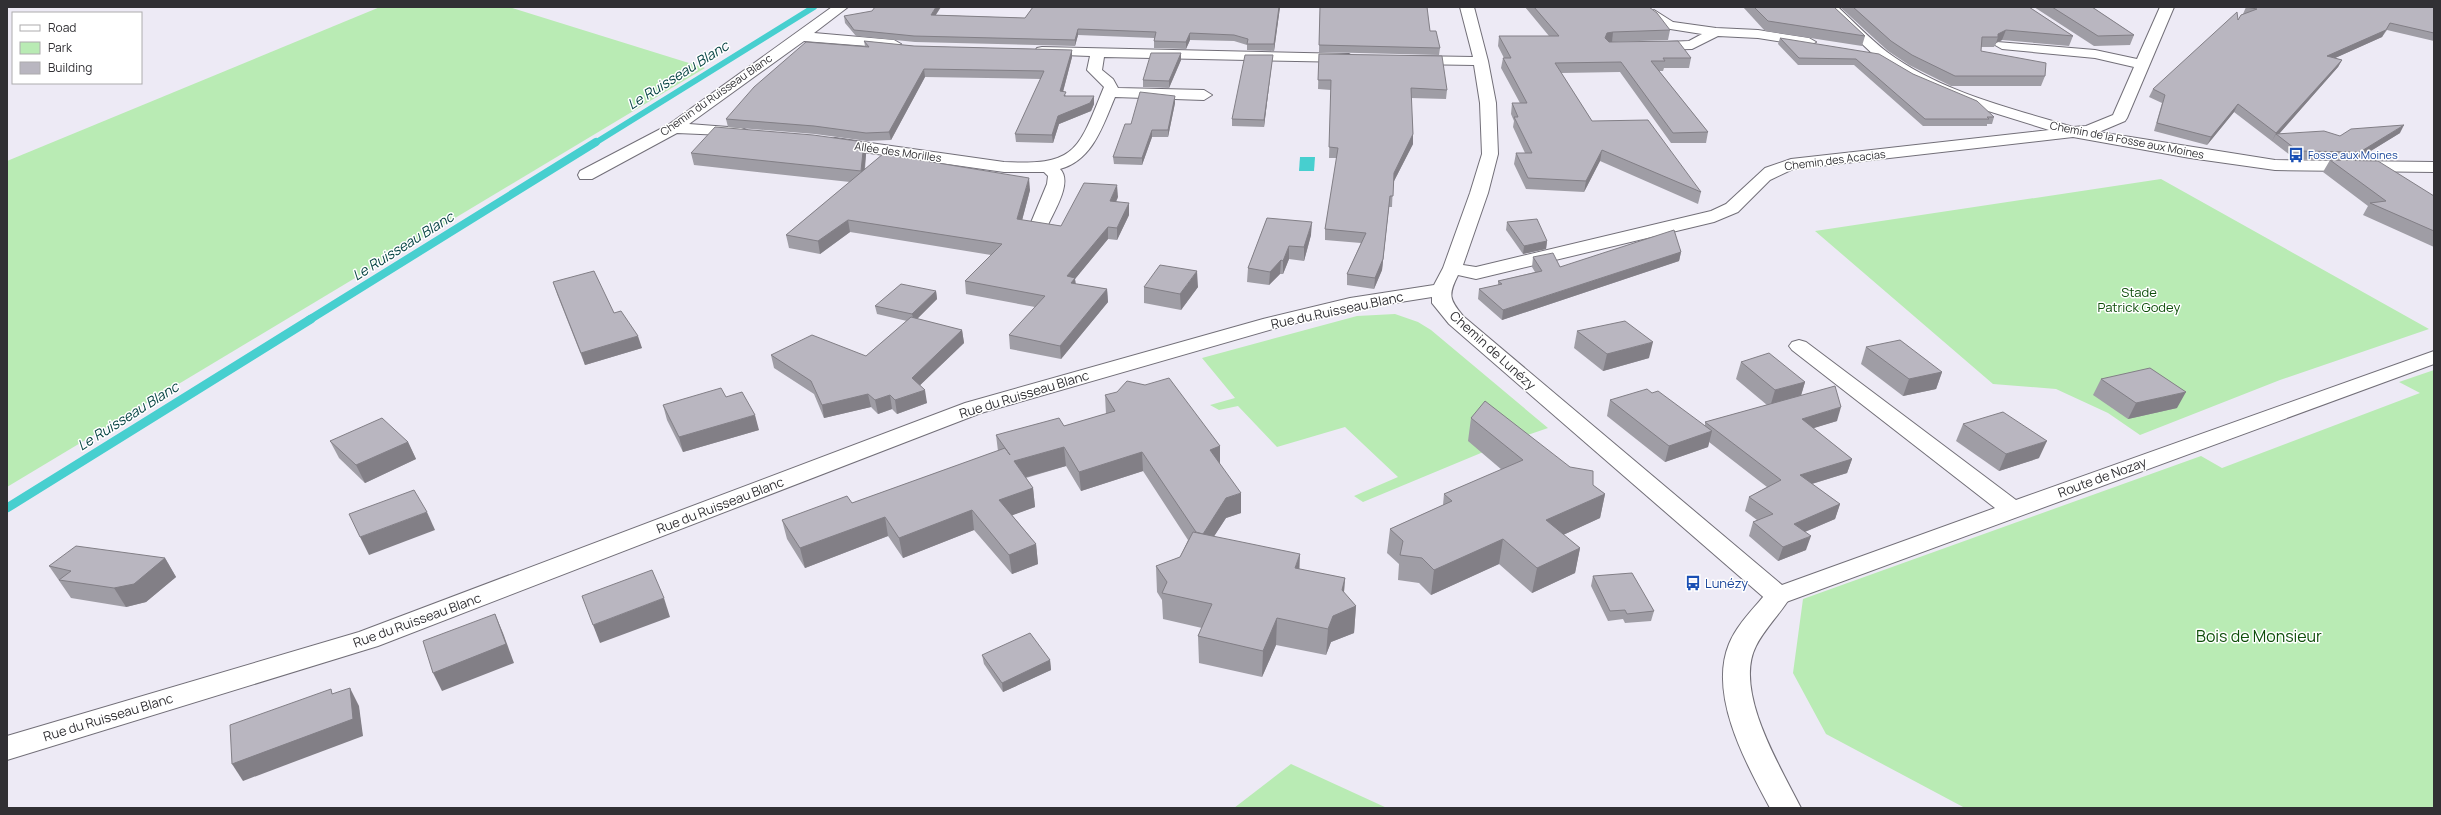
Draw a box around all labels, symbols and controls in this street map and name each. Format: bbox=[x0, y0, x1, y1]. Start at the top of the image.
legend bbox=[12, 12, 142, 84]
text: Road bbox=[48, 19, 76, 36]
water label: Le Ruisseau Blanc bbox=[624, 35, 733, 113]
text: Park bbox=[48, 39, 73, 56]
street label: Chemin du Ruisseau Blanc bbox=[657, 50, 775, 139]
text: Building bbox=[48, 59, 92, 76]
street label: Chemin de la Fosse aux Moines bbox=[2049, 117, 2206, 162]
street label: Allée des Morilles bbox=[854, 138, 943, 165]
street label: Chemin des Acacias bbox=[1784, 146, 1887, 173]
bus stop icon: Fosse aux Moines bbox=[2287, 146, 2305, 164]
place label: Fosse aux Moines bbox=[2308, 147, 2398, 162]
water label: Le Ruisseau Blanc bbox=[349, 206, 458, 284]
park label: Stade Patrick Godey bbox=[2098, 283, 2181, 316]
street label: Rue du Ruisseau Blanc bbox=[1269, 287, 1405, 333]
street label: Chemin de Lunézy bbox=[1446, 307, 1540, 394]
street label: Rue du Ruisseau Blanc bbox=[957, 366, 1091, 422]
water label: Le Ruisseau Blanc bbox=[74, 376, 183, 454]
street label: Route de Nozay bbox=[2055, 453, 2149, 501]
street label: Rue du Ruisseau Blanc bbox=[654, 472, 786, 538]
bus stop icon: Lunézy bbox=[1684, 574, 1702, 592]
place label: Lunézy bbox=[1705, 574, 1748, 592]
street label: Rue du Ruisseau Blanc bbox=[351, 588, 483, 652]
park label: Bois de Monsieur bbox=[2196, 625, 2322, 647]
street label: Rue du Ruisseau Blanc bbox=[41, 689, 175, 745]

